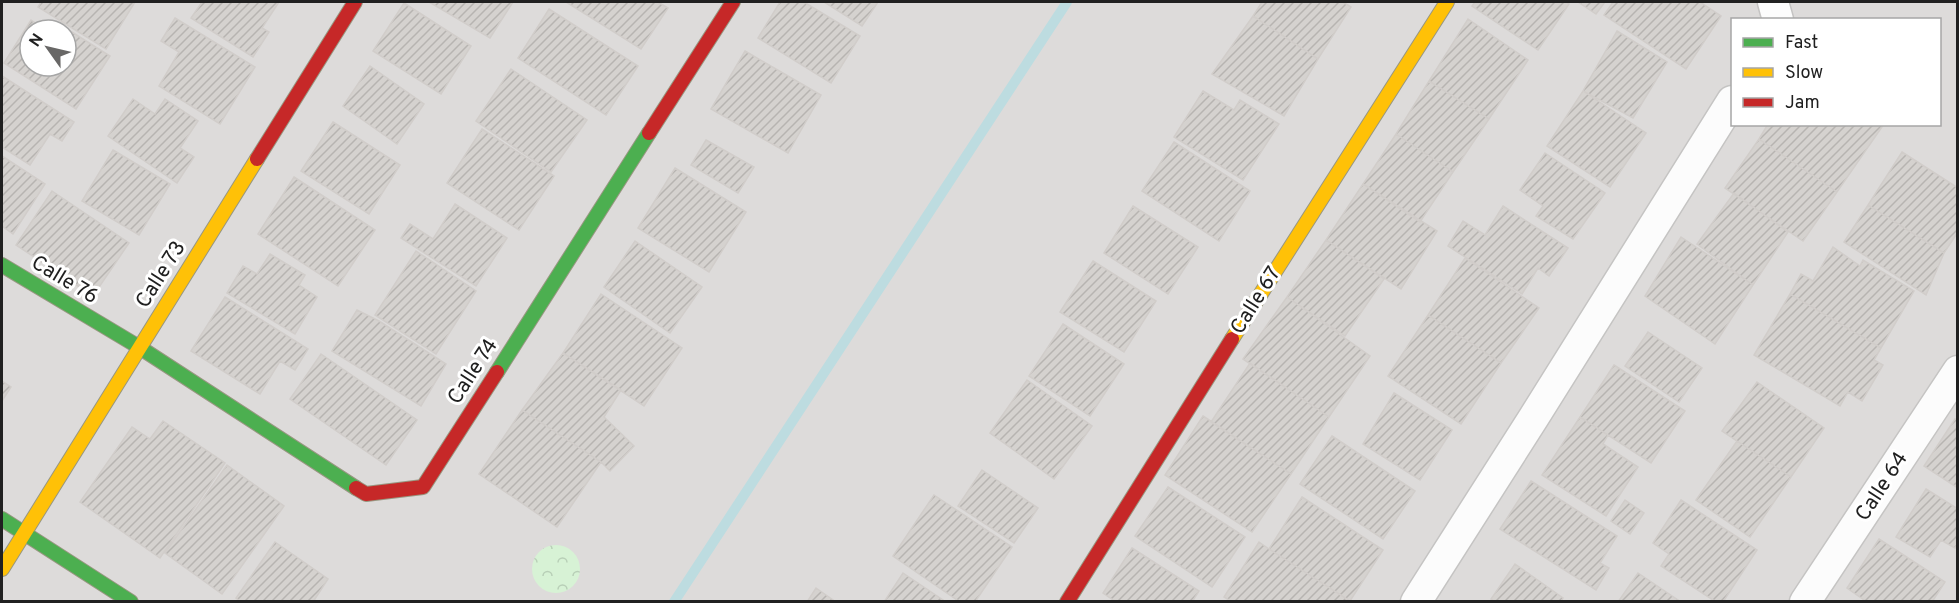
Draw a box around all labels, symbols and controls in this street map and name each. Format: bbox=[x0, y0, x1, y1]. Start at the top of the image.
north arrow bbox=[18, 18, 78, 78]
legend bbox=[1731, 18, 1941, 126]
text: N bbox=[26, 30, 49, 51]
text: Fast bbox=[1785, 32, 1818, 55]
text: Slow bbox=[1785, 62, 1823, 85]
text: Jam bbox=[1785, 92, 1820, 115]
street label: Calle 73 bbox=[130, 236, 192, 313]
street label: Calle 76 bbox=[26, 250, 103, 311]
street label: Calle 67 bbox=[1225, 262, 1288, 340]
street label: Calle 74 bbox=[442, 334, 504, 410]
street label: Calle 64 bbox=[1850, 447, 1915, 527]

